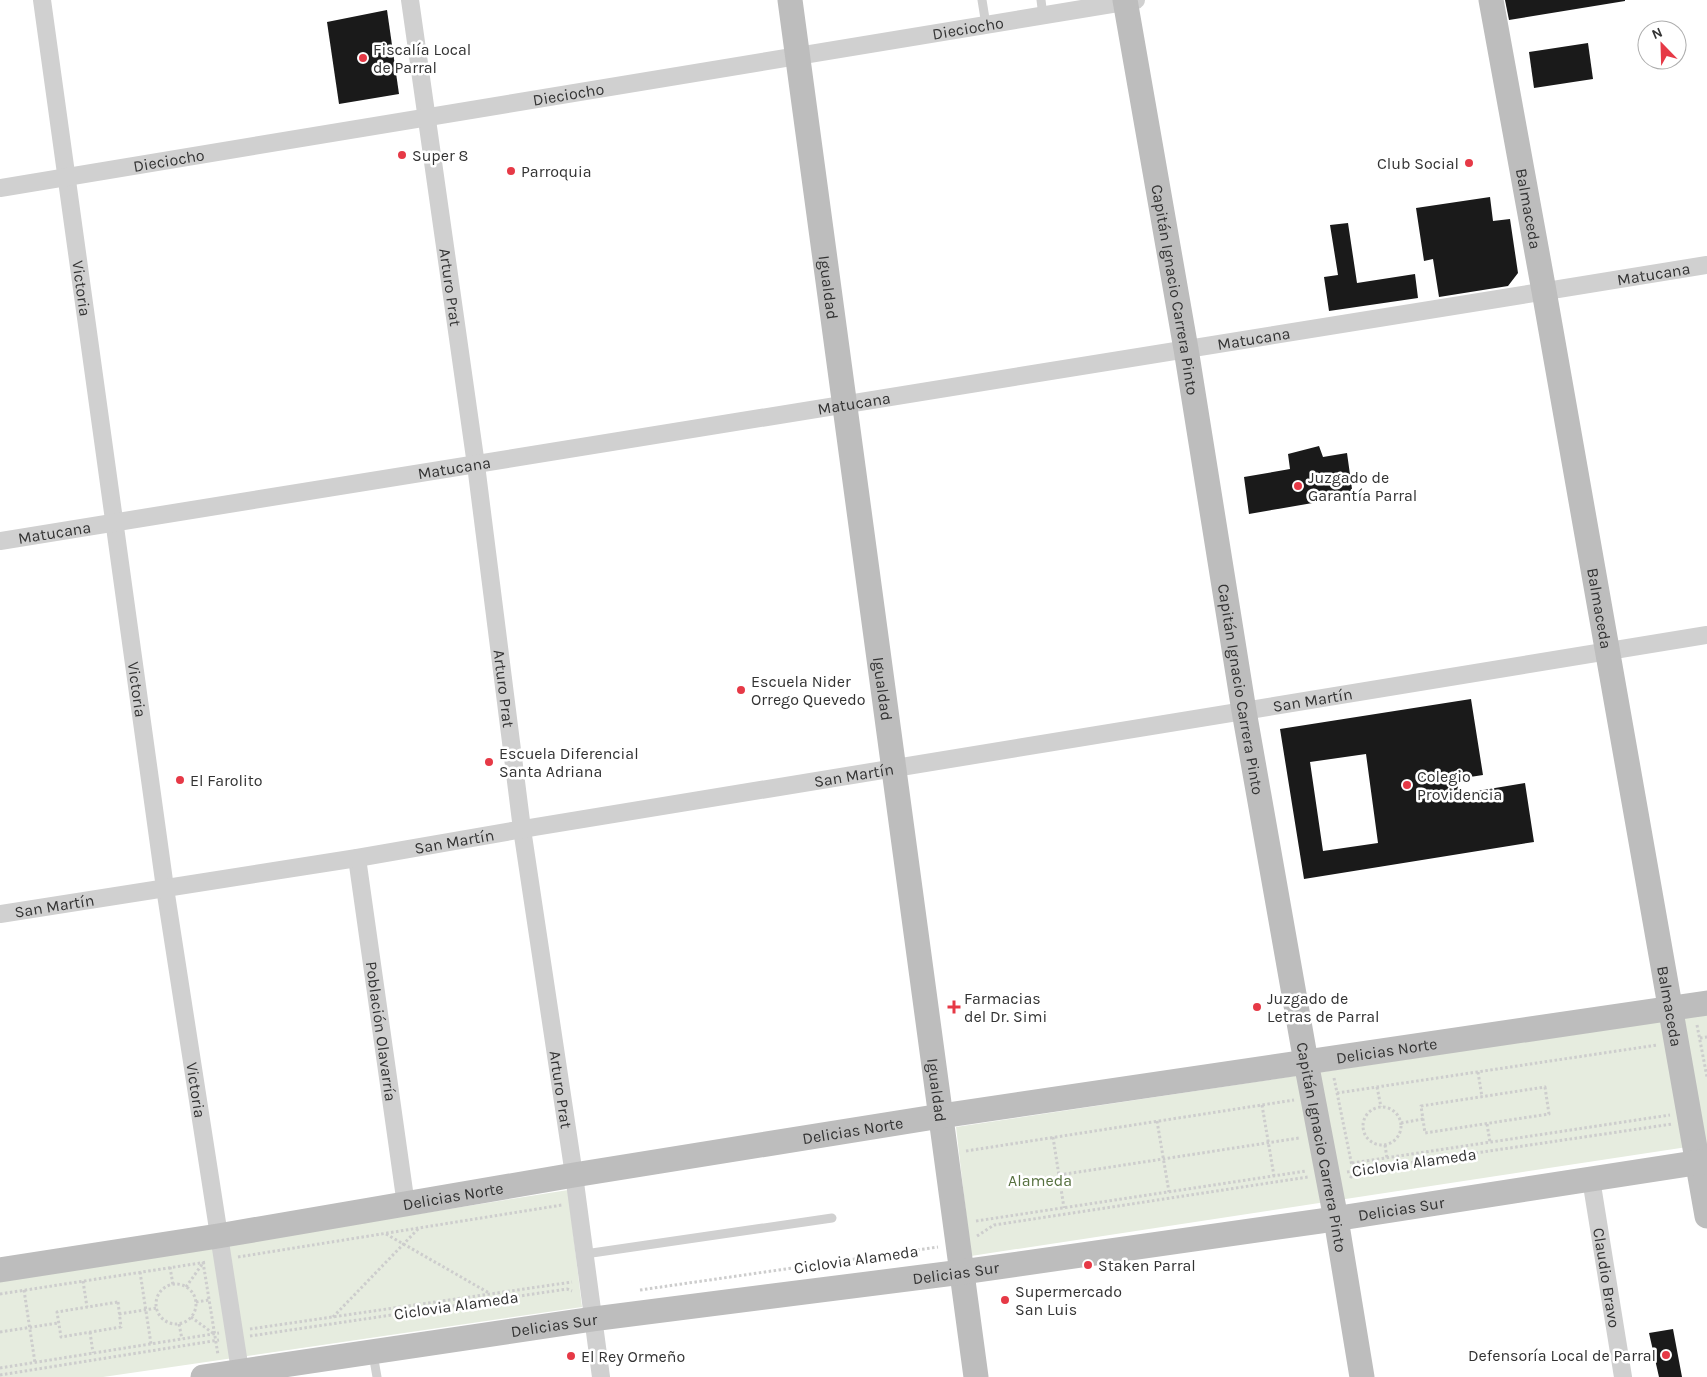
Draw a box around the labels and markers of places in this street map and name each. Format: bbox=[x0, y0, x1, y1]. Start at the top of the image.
place label: Fiscalía Local de Parral bbox=[373, 40, 471, 77]
marker: Fiscalía Local de Parral bbox=[357, 52, 369, 64]
place label: Super 8 bbox=[412, 146, 468, 165]
marker: Super 8 bbox=[396, 149, 408, 161]
place label: Club Social bbox=[1377, 154, 1459, 173]
marker: Club Social bbox=[1463, 157, 1475, 169]
place label: Parroquia bbox=[521, 162, 592, 181]
marker: Parroquia bbox=[505, 165, 517, 177]
place label: Juzgado de Garantía Parral bbox=[1308, 468, 1417, 505]
marker: Juzgado de Garantía Parral bbox=[1292, 480, 1304, 492]
place label: Escuela Nider Orrego Quevedo bbox=[751, 672, 866, 709]
marker: Escuela Nider Orrego Quevedo bbox=[735, 684, 747, 696]
place label: Escuela Diferencial Santa Adriana bbox=[499, 744, 639, 781]
marker: Escuela Diferencial Santa Adriana bbox=[483, 756, 495, 768]
place label: Colegio Providencia bbox=[1417, 767, 1502, 804]
place label: El Farolito bbox=[190, 771, 263, 790]
marker: El Farolito bbox=[174, 774, 186, 786]
marker: Colegio Providencia bbox=[1401, 779, 1413, 791]
place label: Farmacias del Dr. Simi bbox=[964, 989, 1047, 1026]
place label: Juzgado de Letras de Parral bbox=[1267, 989, 1380, 1026]
marker: Farmacias del Dr. Simi bbox=[948, 1001, 960, 1013]
marker: Juzgado de Letras de Parral bbox=[1251, 1001, 1263, 1013]
place label: Staken Parral bbox=[1098, 1256, 1196, 1275]
marker: Staken Parral bbox=[1082, 1259, 1094, 1271]
place label: Supermercado San Luis bbox=[1015, 1282, 1122, 1319]
marker: Supermercado San Luis bbox=[999, 1294, 1011, 1306]
place label: Defensoría Local de Parral bbox=[1468, 1346, 1656, 1365]
place label: El Rey Ormeño bbox=[581, 1347, 685, 1366]
marker: Defensoría Local de Parral bbox=[1660, 1349, 1672, 1361]
marker: El Rey Ormeño bbox=[565, 1350, 577, 1362]

